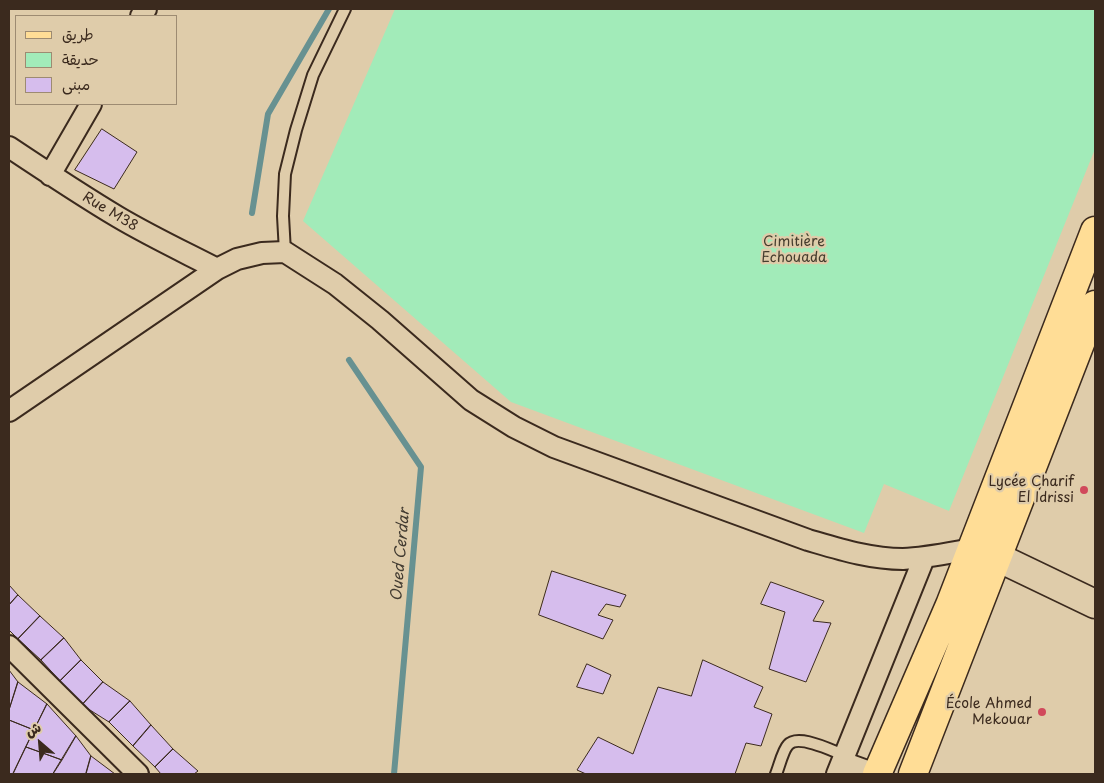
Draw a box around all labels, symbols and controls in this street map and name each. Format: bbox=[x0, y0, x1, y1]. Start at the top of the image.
legend bbox=[15, 15, 178, 105]
text: طريق bbox=[62, 22, 94, 45]
text: حديقة bbox=[62, 47, 99, 70]
text: مبنى bbox=[62, 72, 90, 95]
street label: Rue M38 bbox=[79, 189, 141, 235]
park label: Cimitière Echouada bbox=[761, 234, 827, 266]
place label: Lycée Charif El Idrissi bbox=[988, 474, 1074, 507]
marker: Lycée Charif El Idrissi bbox=[1078, 484, 1090, 496]
water label: Oued Cerdar bbox=[388, 508, 414, 602]
place label: École Ahmed Mekouar bbox=[946, 696, 1032, 729]
marker: École Ahmed Mekouar bbox=[1036, 706, 1048, 718]
text: ش bbox=[21, 716, 45, 742]
north arrow bbox=[15, 718, 65, 768]

